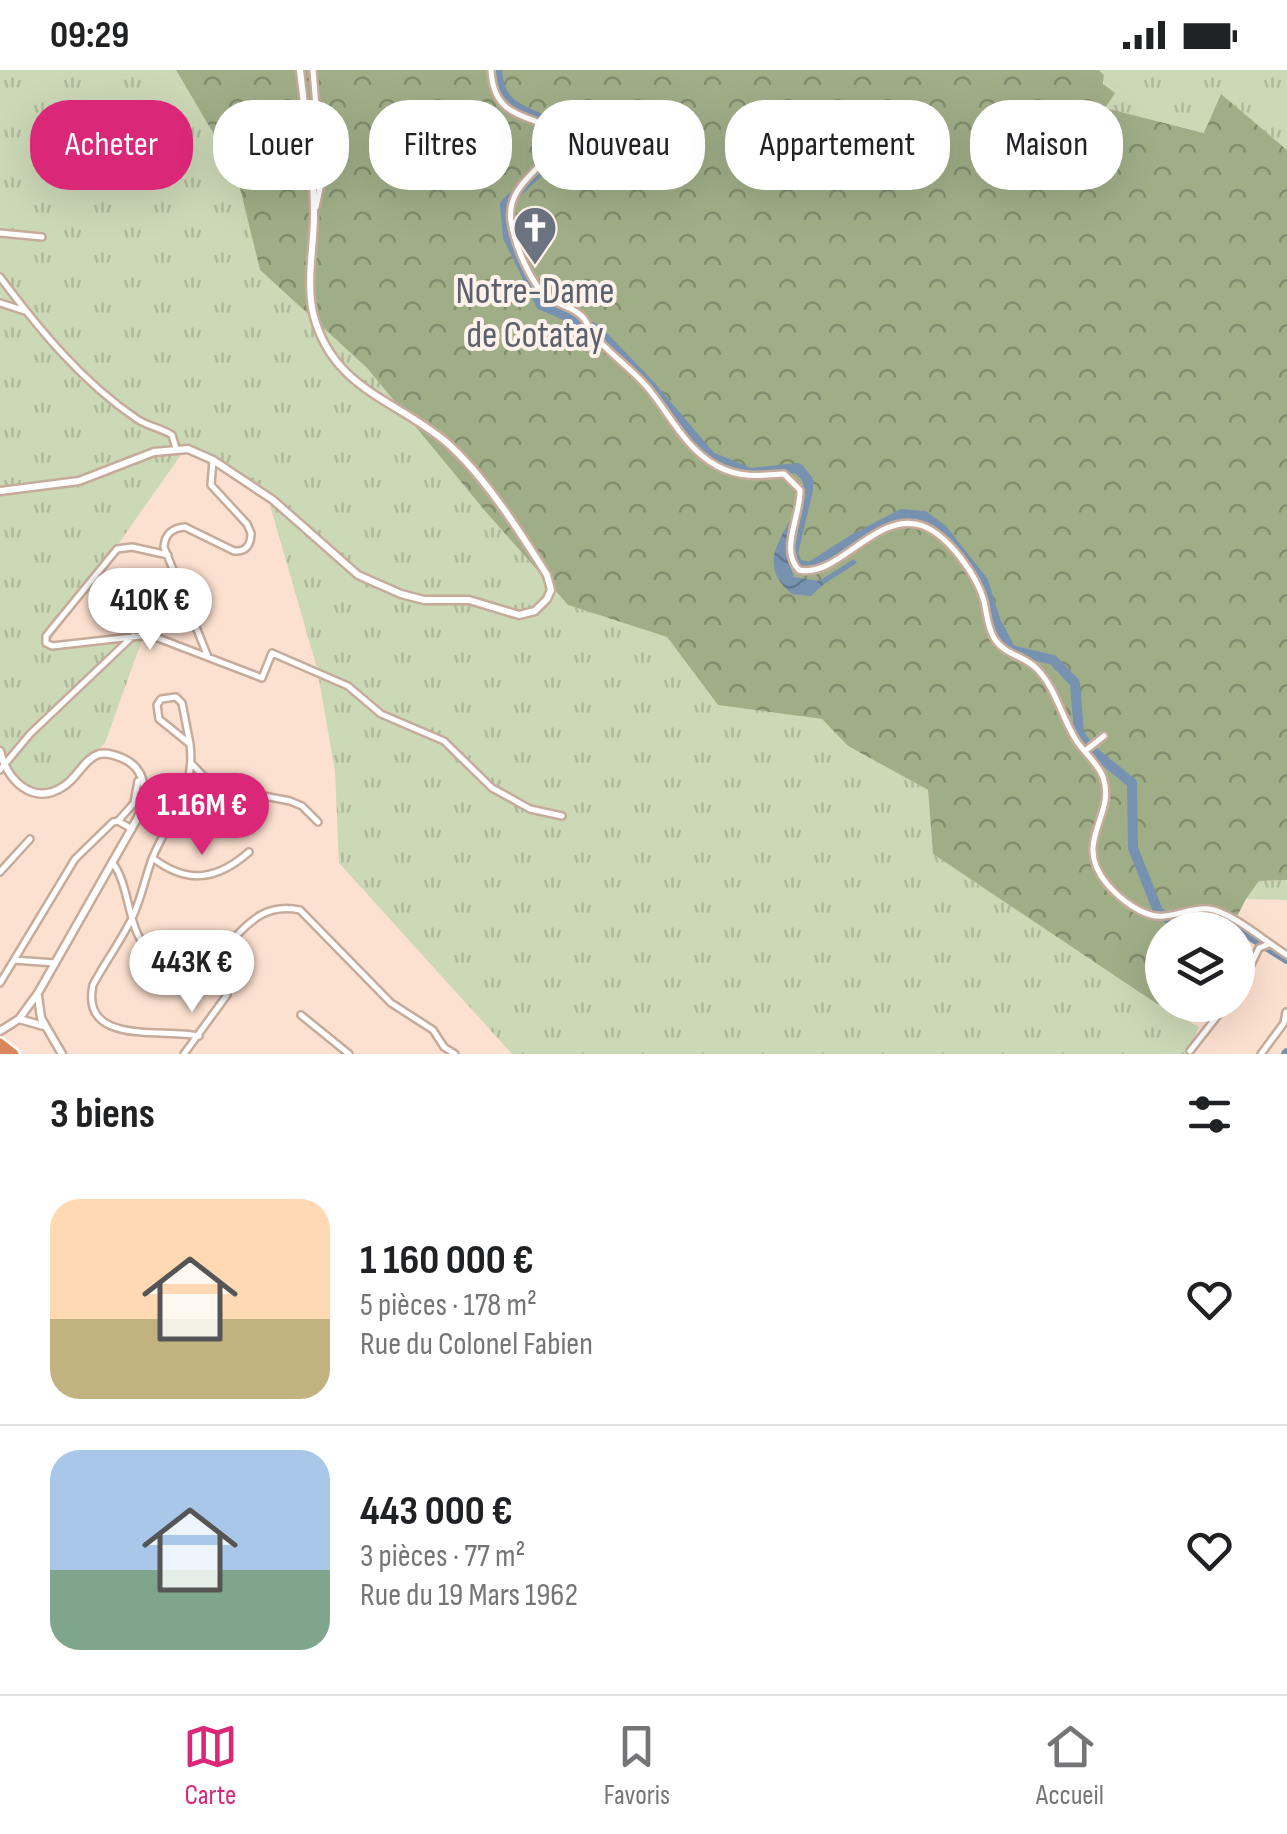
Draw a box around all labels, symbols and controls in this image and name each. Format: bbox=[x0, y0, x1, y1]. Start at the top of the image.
text: 09:29 bbox=[50, 13, 129, 58]
chip: Acheter bbox=[30, 100, 193, 190]
chip: Louer bbox=[213, 100, 349, 190]
chip: Filtres bbox=[369, 100, 512, 190]
chip: Nouveau bbox=[532, 100, 705, 190]
chip: Appartement bbox=[725, 100, 950, 190]
chip: Maison bbox=[970, 100, 1123, 190]
church icon: Notre-Dame de Cotatay bbox=[512, 205, 558, 266]
place label: Notre-Dame de Cotatay bbox=[455, 269, 615, 358]
pin: 410K € bbox=[69, 568, 231, 653]
text: 410K € bbox=[110, 581, 190, 620]
pin: 1.16M € bbox=[110, 773, 294, 858]
text: 1.16M € bbox=[157, 786, 247, 825]
map controls bbox=[1145, 912, 1255, 1022]
button: layers bbox=[1145, 912, 1255, 1022]
pin: 443K € bbox=[111, 930, 273, 1015]
text: 443K € bbox=[151, 943, 233, 982]
icon: filters bbox=[1182, 1087, 1237, 1142]
text: 3 biens bbox=[50, 1089, 155, 1140]
text: 1 160 000 € bbox=[360, 1235, 534, 1286]
icon: home bbox=[130, 1239, 250, 1359]
icon: heart bbox=[1182, 1272, 1237, 1327]
text: 5 pièces · 178 m² bbox=[360, 1286, 537, 1325]
text: Rue du Colonel Fabien bbox=[360, 1325, 593, 1364]
text: 443 000 € bbox=[360, 1486, 513, 1537]
icon: home bbox=[130, 1490, 250, 1610]
icon: heart bbox=[1182, 1523, 1237, 1578]
text: 3 pièces · 77 m² bbox=[360, 1537, 525, 1576]
text: Rue du 19 Mars 1962 bbox=[360, 1576, 578, 1615]
tab: Carte bbox=[183, 1719, 238, 1812]
tab: Favoris bbox=[604, 1719, 670, 1812]
tab: Accueil bbox=[1036, 1719, 1104, 1812]

